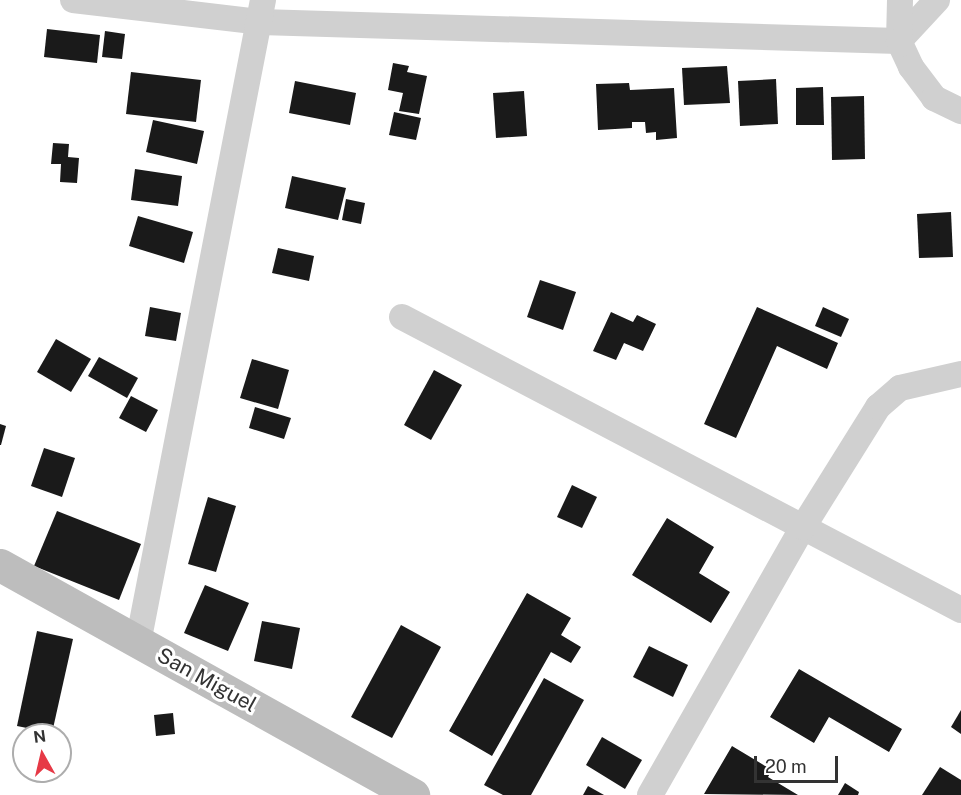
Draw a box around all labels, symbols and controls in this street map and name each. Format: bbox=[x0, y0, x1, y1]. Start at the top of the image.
street label: San Miguel bbox=[153, 642, 261, 718]
north arrow bbox=[12, 723, 72, 783]
text: N bbox=[32, 726, 47, 747]
scale bar bbox=[757, 744, 841, 782]
text: 20 m bbox=[765, 756, 807, 777]

